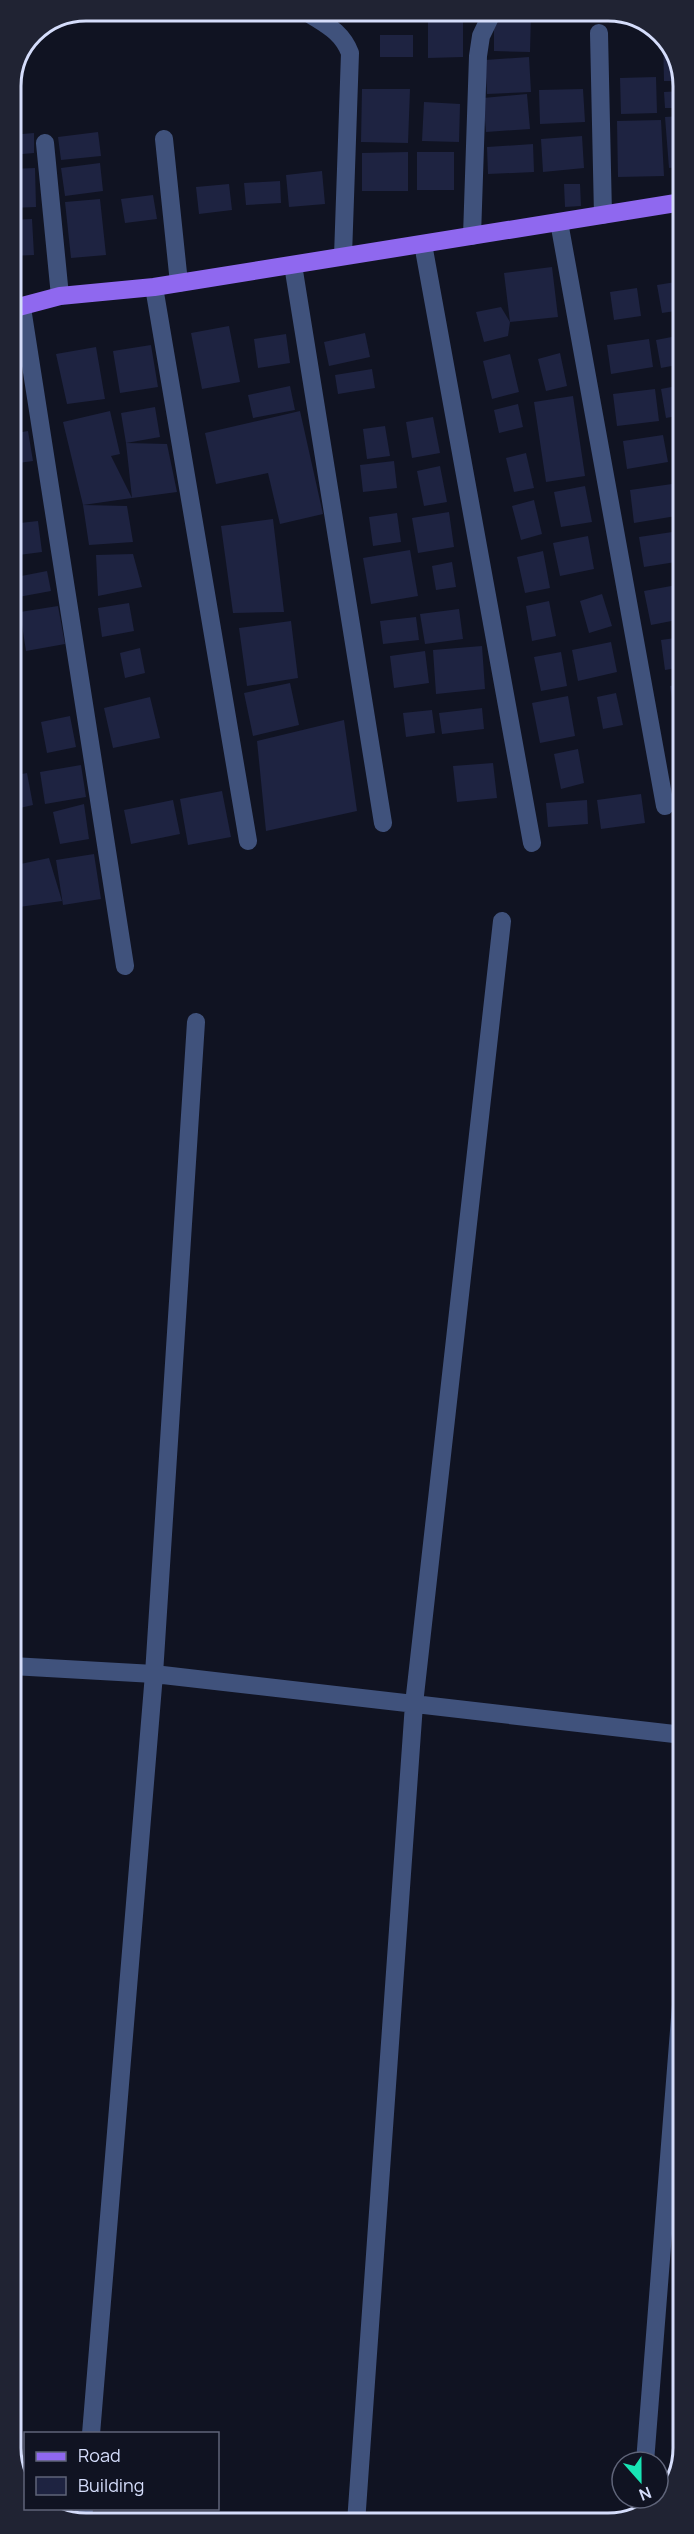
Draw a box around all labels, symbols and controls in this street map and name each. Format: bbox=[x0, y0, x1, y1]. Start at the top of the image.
legend bbox=[24, 2432, 219, 2510]
text: Road bbox=[78, 2443, 121, 2467]
north arrow bbox=[610, 2450, 670, 2510]
text: Building bbox=[78, 2473, 144, 2497]
text: N bbox=[636, 2482, 655, 2506]

